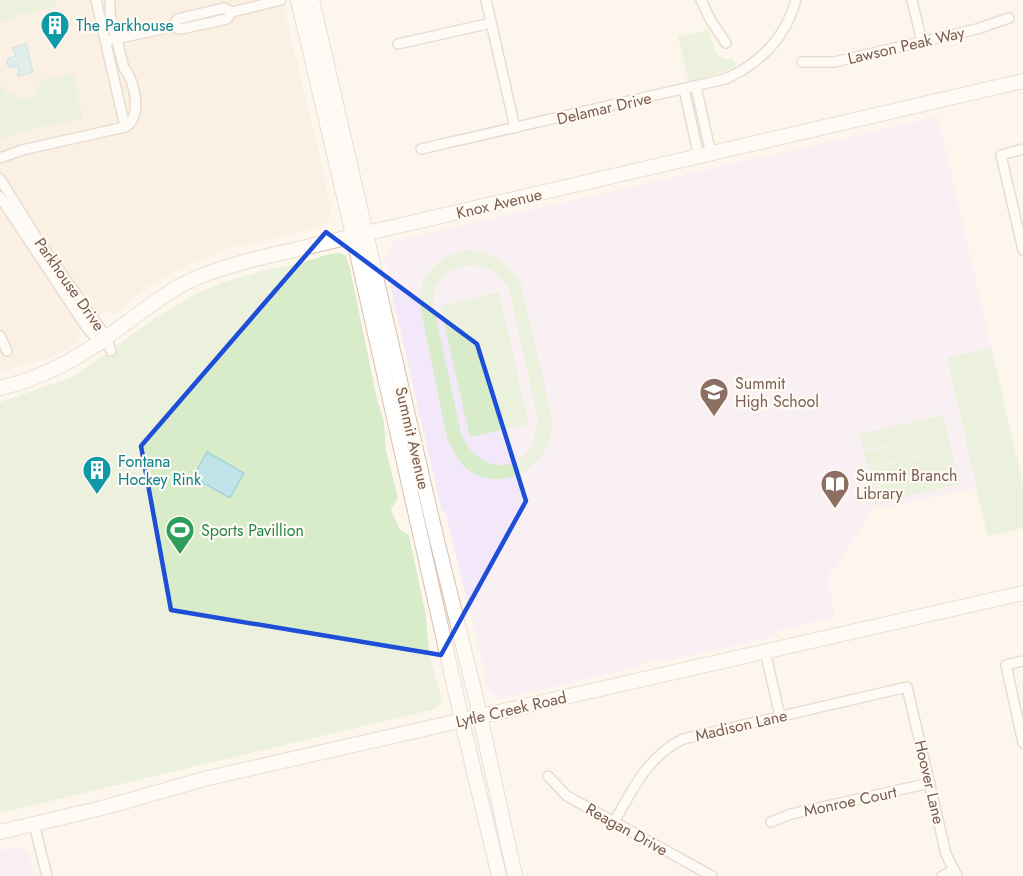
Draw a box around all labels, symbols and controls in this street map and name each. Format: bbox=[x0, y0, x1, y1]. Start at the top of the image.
building icon: The Parkhouse bbox=[39, 9, 71, 51]
place label: The Parkhouse bbox=[76, 14, 174, 37]
street label: Lawson Peak Way bbox=[846, 21, 968, 70]
street label: Delamar Drive bbox=[554, 86, 654, 131]
street label: Knox Avenue bbox=[454, 182, 544, 225]
street label: Parkhouse Drive bbox=[29, 233, 110, 336]
place label: Summit High School bbox=[735, 372, 819, 413]
school or university icon: Summit High School bbox=[698, 376, 730, 418]
street label: Summit Avenue bbox=[390, 384, 436, 492]
place label: Fontana Hockey Rink bbox=[118, 450, 202, 491]
building icon: Fontana Hockey Rink bbox=[81, 454, 113, 496]
place label: Summit Branch Library bbox=[856, 464, 958, 505]
library icon: Summit Branch Library bbox=[819, 468, 851, 510]
sports icon: Sports Pavillion bbox=[164, 514, 196, 556]
place label: Sports Pavillion bbox=[201, 519, 304, 542]
street label: Lytle Creek Road bbox=[453, 686, 569, 733]
street label: Madison Lane bbox=[693, 704, 789, 747]
street label: Hoover Lane bbox=[909, 738, 950, 826]
street label: Monroe Court bbox=[801, 780, 899, 823]
street label: Reagan Drive bbox=[582, 797, 672, 861]

